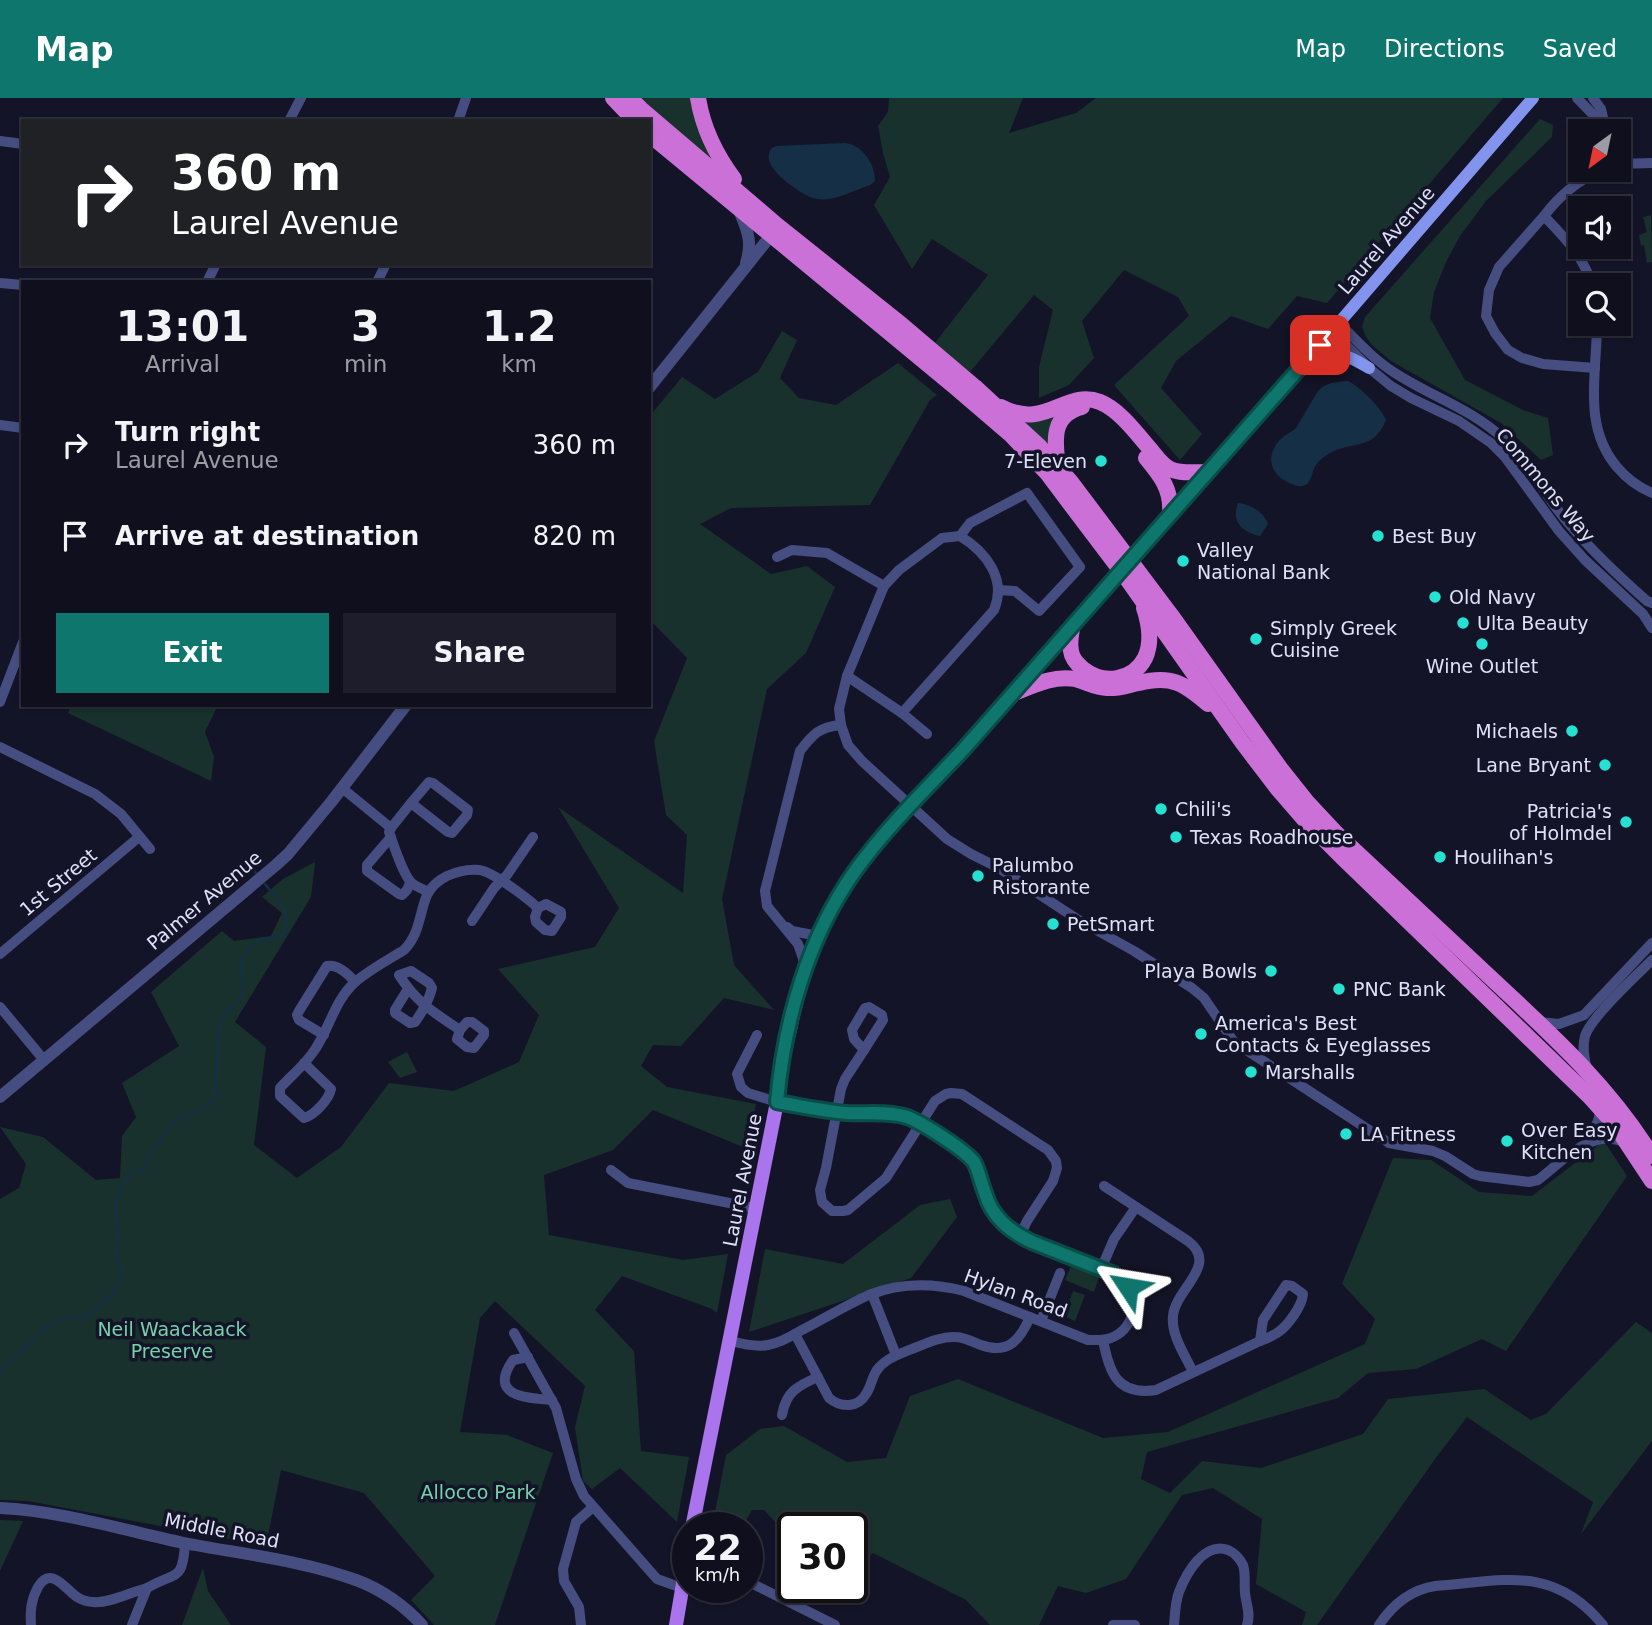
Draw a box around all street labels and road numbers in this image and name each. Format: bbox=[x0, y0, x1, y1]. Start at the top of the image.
street label: Laurel Avenue bbox=[1333, 182, 1439, 298]
street label: Commons Way bbox=[1492, 424, 1600, 546]
street label: 1st Street bbox=[15, 844, 101, 920]
street label: Palmer Avenue bbox=[142, 846, 266, 954]
street label: Laurel Avenue bbox=[718, 1112, 766, 1248]
street label: Hylan Road bbox=[961, 1264, 1071, 1322]
street label: Middle Road bbox=[163, 1508, 281, 1552]

